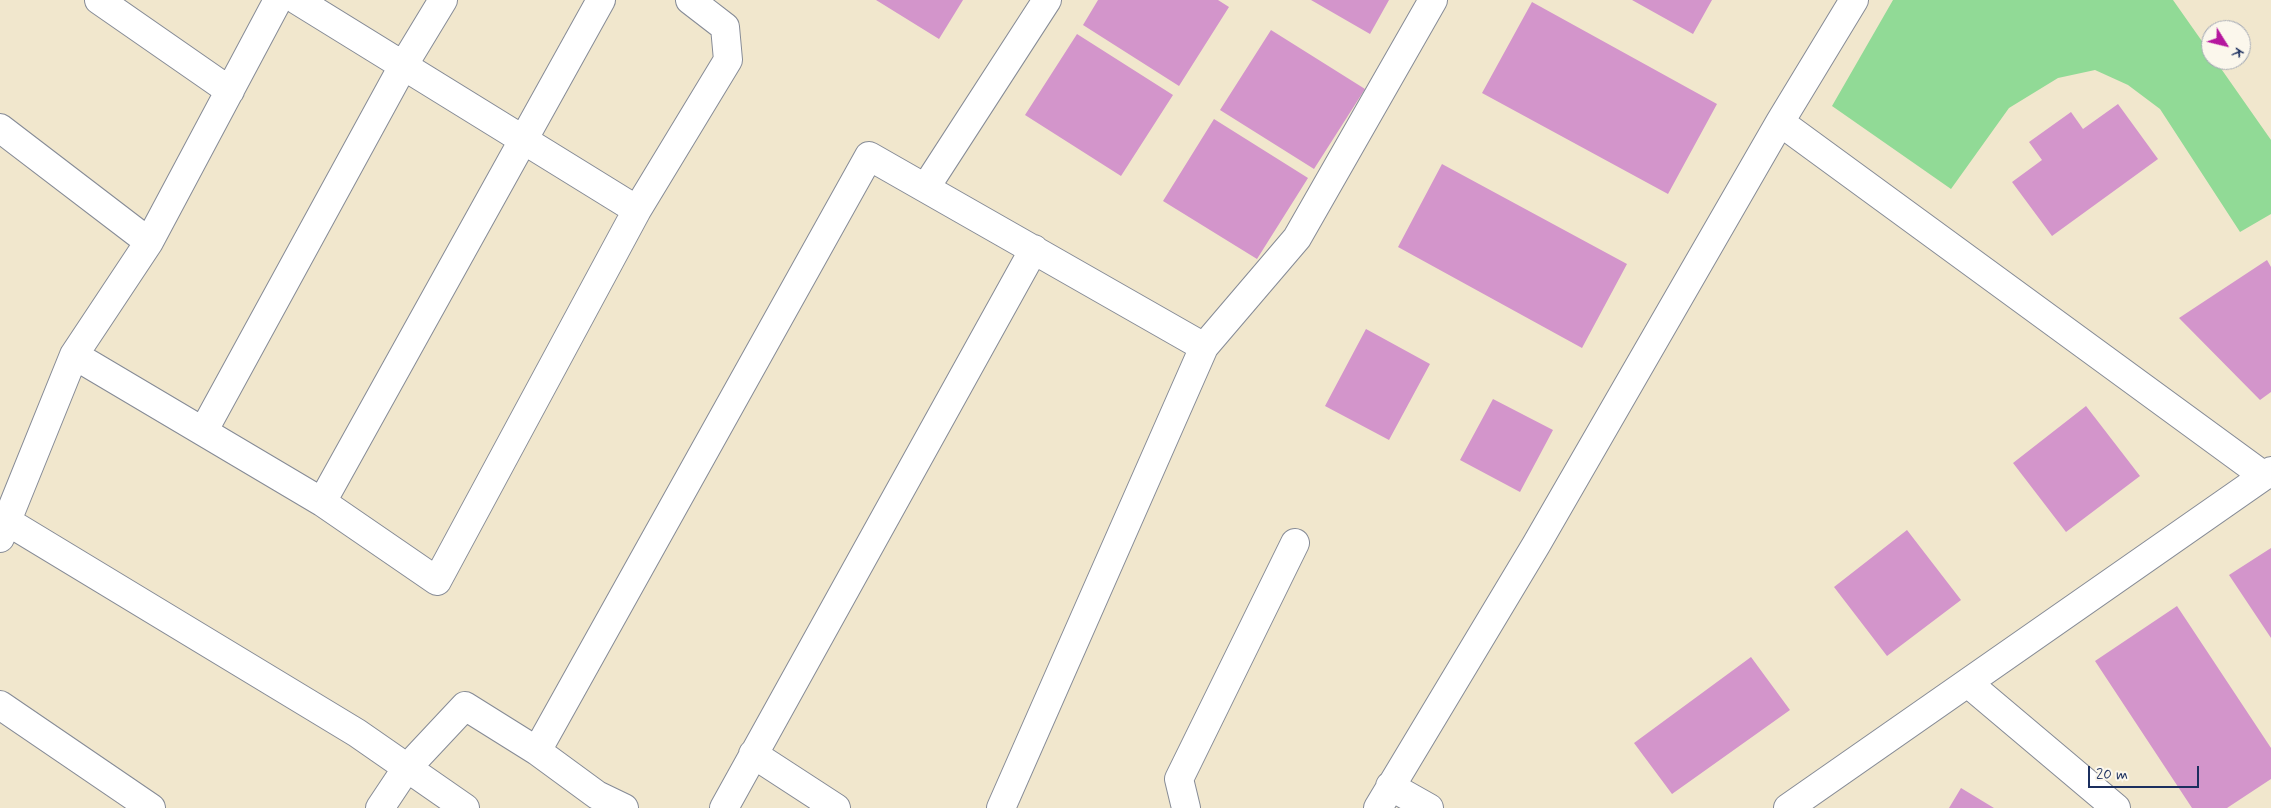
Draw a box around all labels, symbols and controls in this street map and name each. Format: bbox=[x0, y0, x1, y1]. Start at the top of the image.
north arrow bbox=[2201, 20, 2251, 70]
text: K bbox=[2227, 44, 2248, 63]
scale bar bbox=[2091, 756, 2202, 788]
text: 20 m bbox=[2096, 765, 2128, 785]

